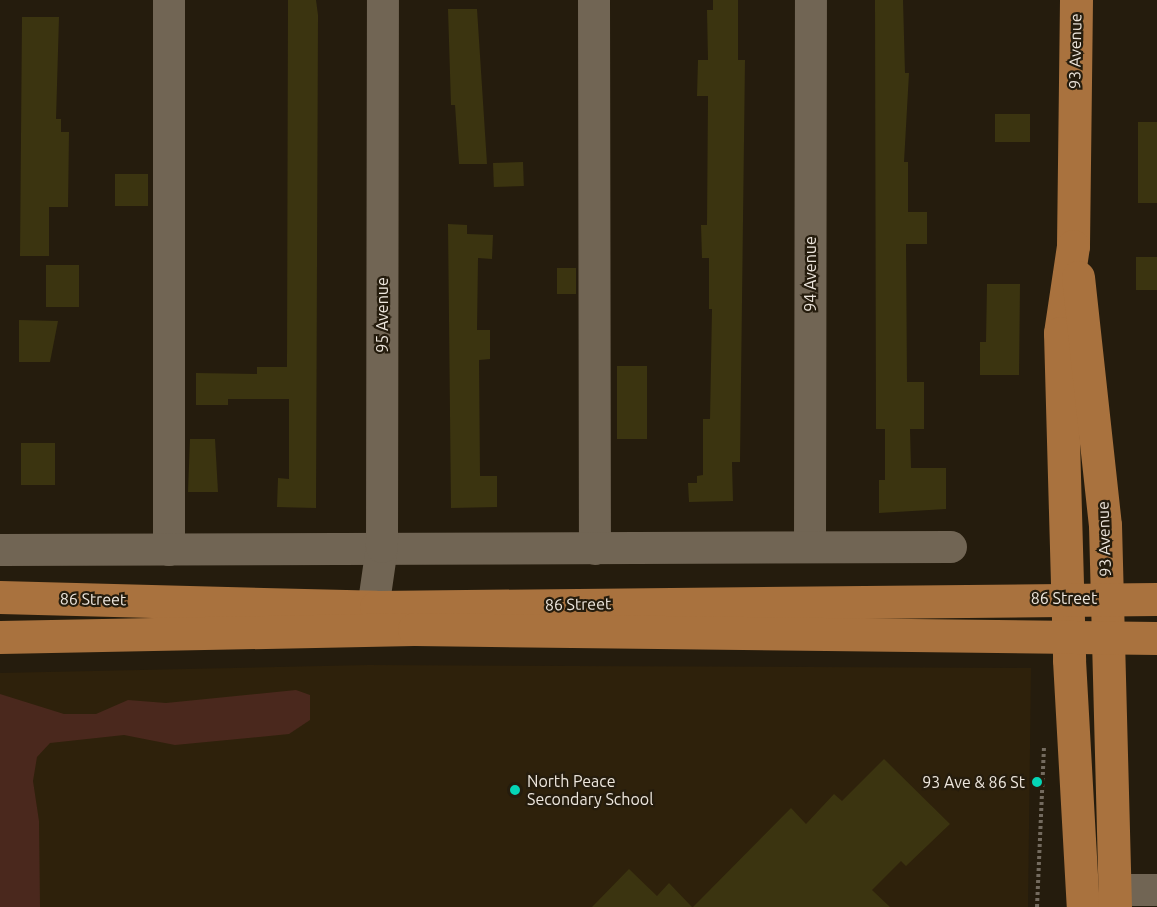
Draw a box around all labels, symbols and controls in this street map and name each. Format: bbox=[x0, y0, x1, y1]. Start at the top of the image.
street label: 93 Avenue bbox=[1065, 13, 1085, 89]
street label: 94 Avenue bbox=[800, 236, 820, 312]
street label: 95 Avenue bbox=[372, 277, 392, 353]
street label: 93 Avenue bbox=[1093, 501, 1115, 577]
street label: 86 Street bbox=[1031, 588, 1097, 608]
street label: 86 Street bbox=[60, 589, 126, 609]
street label: 86 Street bbox=[545, 594, 611, 614]
place label: North Peace Secondary School bbox=[527, 771, 653, 809]
place label: 93 Ave & 86 St bbox=[922, 772, 1025, 792]
marker: 93 Ave & 86 St bbox=[1030, 775, 1044, 789]
marker: North Peace Secondary School bbox=[508, 783, 522, 797]

